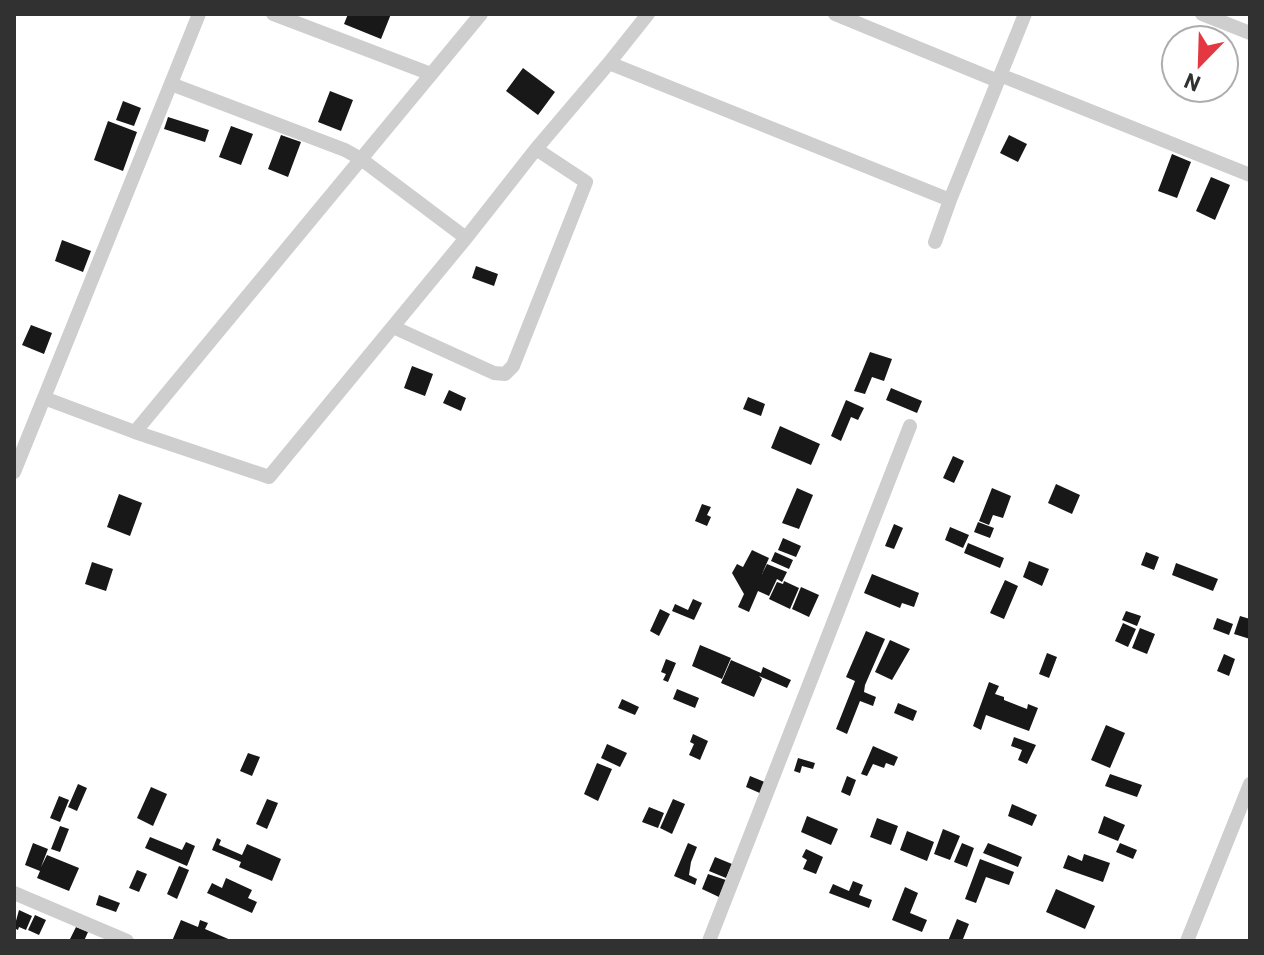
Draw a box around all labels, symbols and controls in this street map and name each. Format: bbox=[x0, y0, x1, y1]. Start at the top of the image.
north arrow bbox=[1160, 24, 1240, 104]
text: N bbox=[1180, 69, 1204, 98]

